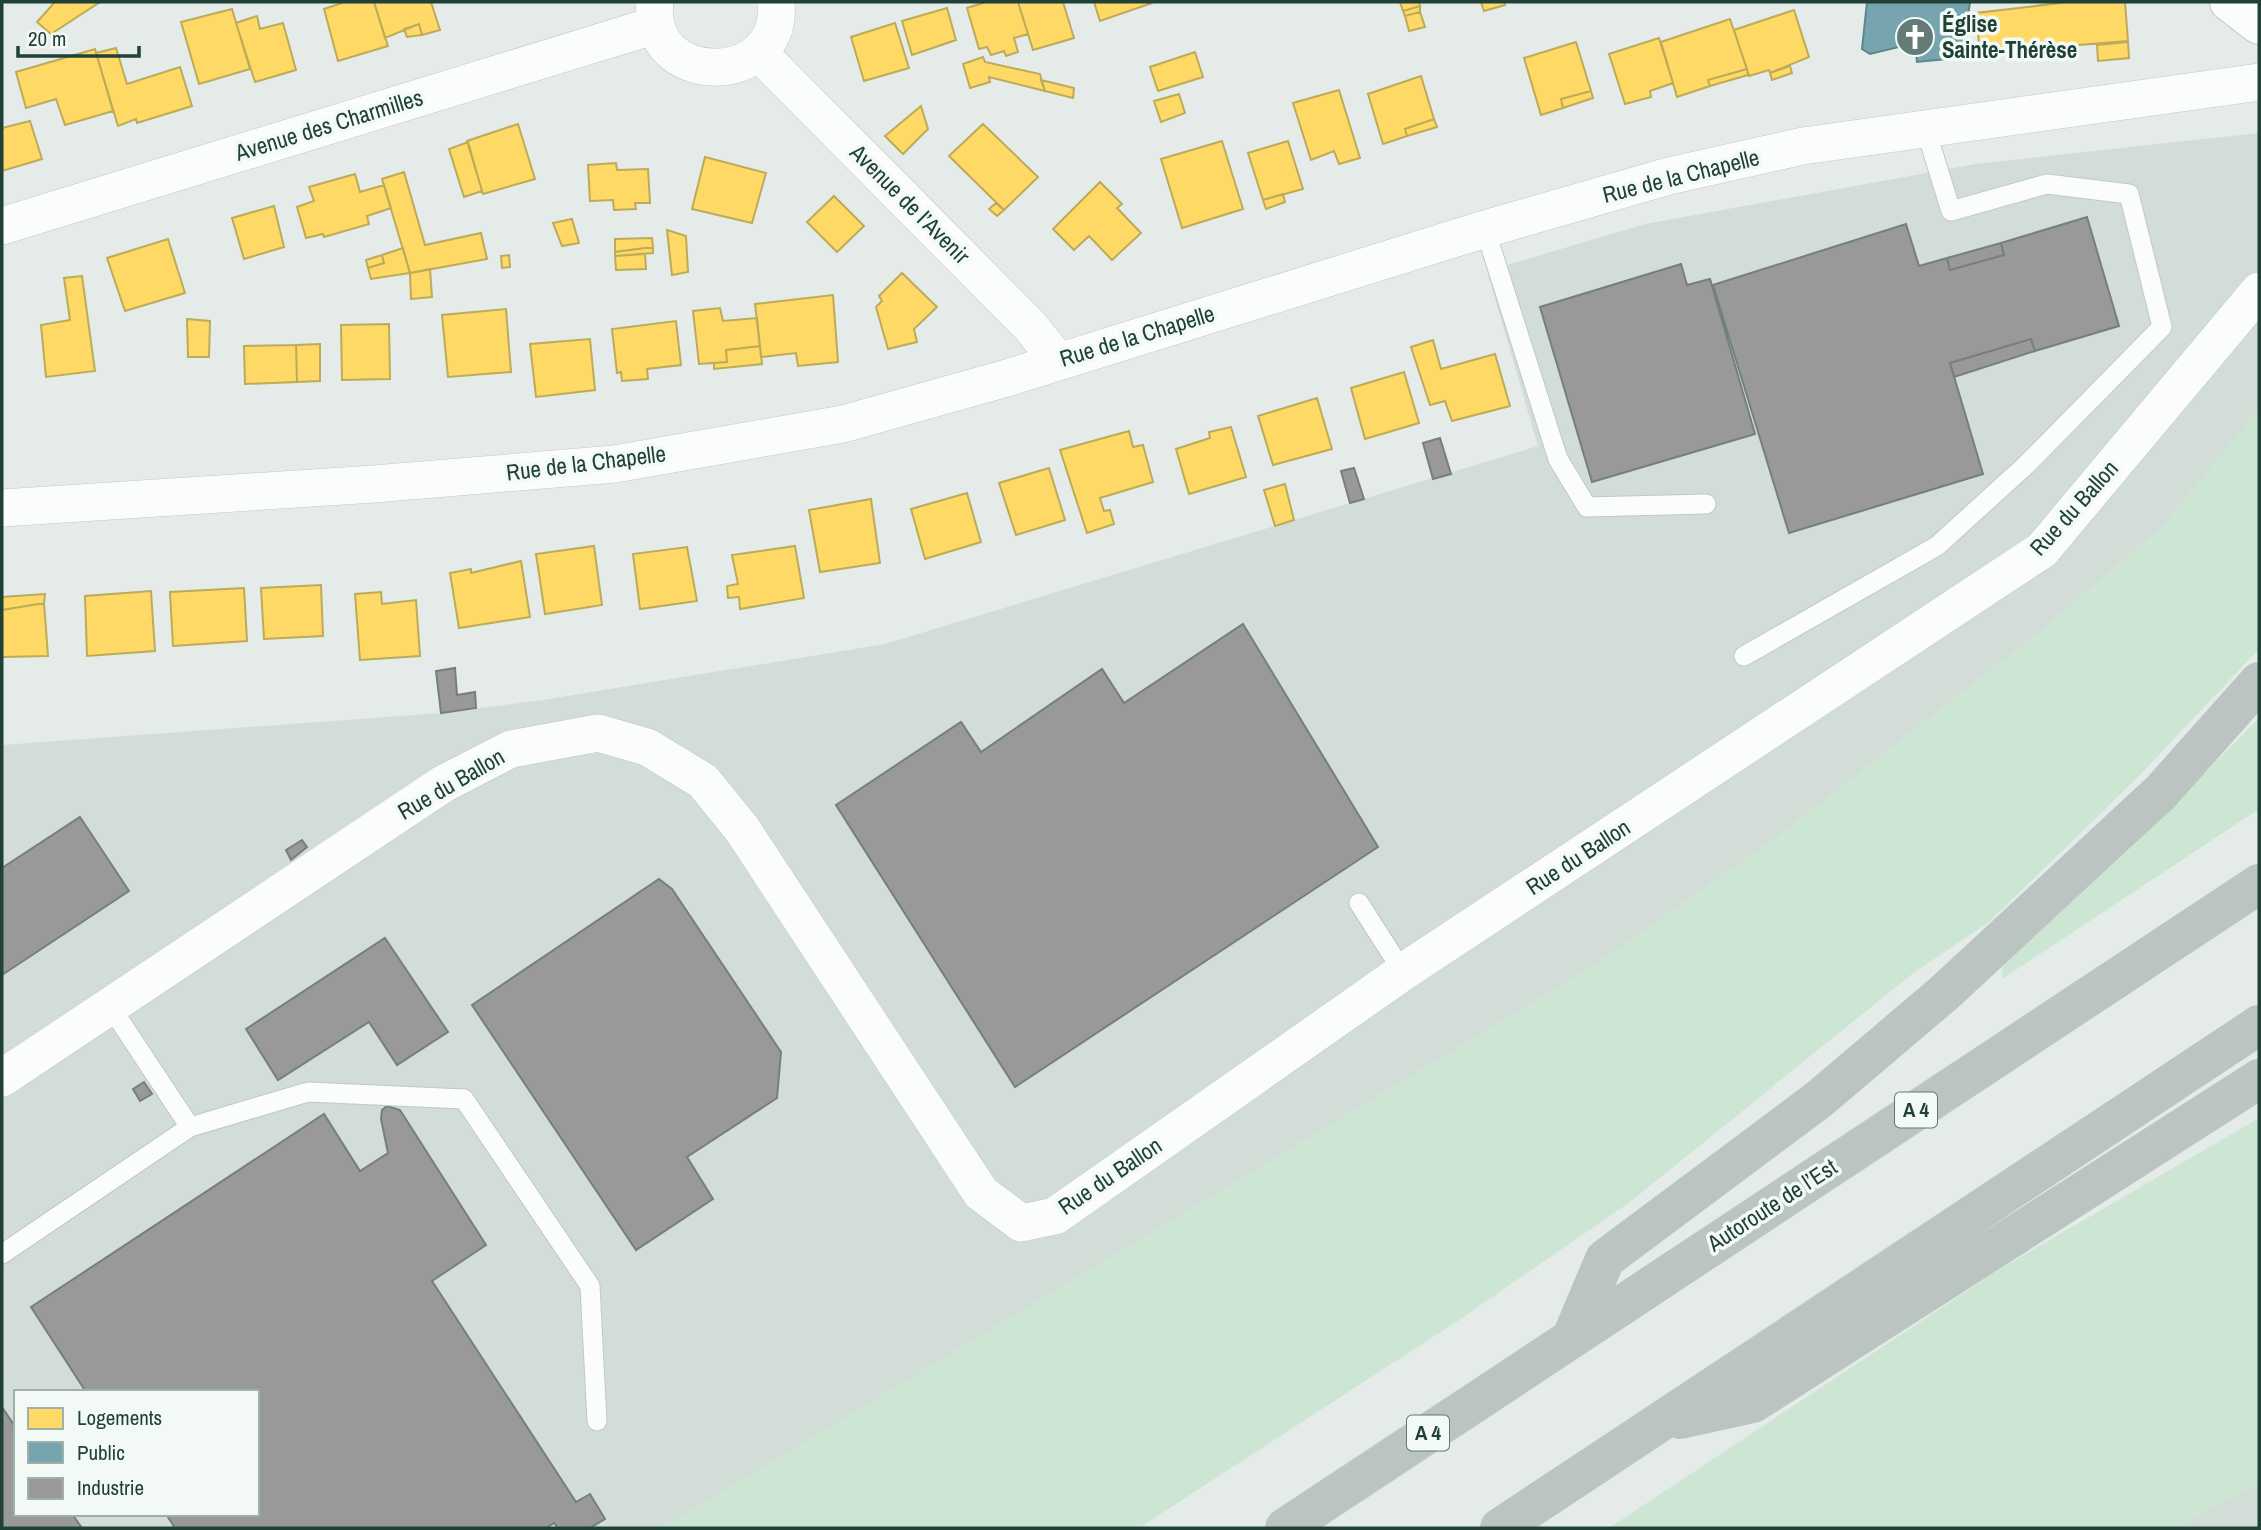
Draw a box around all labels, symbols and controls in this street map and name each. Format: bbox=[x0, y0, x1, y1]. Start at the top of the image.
place label: Église Sainte-Thérèse bbox=[1942, 8, 2077, 65]
scale bar bbox=[18, 14, 138, 58]
church icon: Église Sainte-Thérèse bbox=[1894, 16, 1936, 58]
text: 20 m bbox=[28, 24, 66, 53]
street label: Avenue des Charmilles bbox=[230, 81, 426, 168]
street label: Avenue de l’Avenir bbox=[843, 136, 978, 271]
street label: Rue de la Chapelle bbox=[1599, 141, 1762, 210]
street label: Rue de la Chapelle bbox=[1056, 297, 1218, 374]
street label: Rue de la Chapelle bbox=[504, 437, 667, 488]
street label: Rue du Ballon bbox=[2022, 453, 2125, 562]
street label: Rue du Ballon bbox=[392, 741, 510, 827]
street label: Rue du Ballon bbox=[1520, 811, 1636, 902]
road number: A 4 bbox=[1895, 1092, 1937, 1128]
street label: Rue du Ballon bbox=[1052, 1130, 1168, 1222]
street label: Autoroute de l’Est bbox=[1700, 1151, 1843, 1259]
legend bbox=[14, 1390, 259, 1516]
text: Logements bbox=[77, 1403, 162, 1432]
road number: A 4 bbox=[1407, 1416, 1449, 1450]
text: Public bbox=[77, 1438, 125, 1467]
text: Industrie bbox=[77, 1473, 144, 1502]

